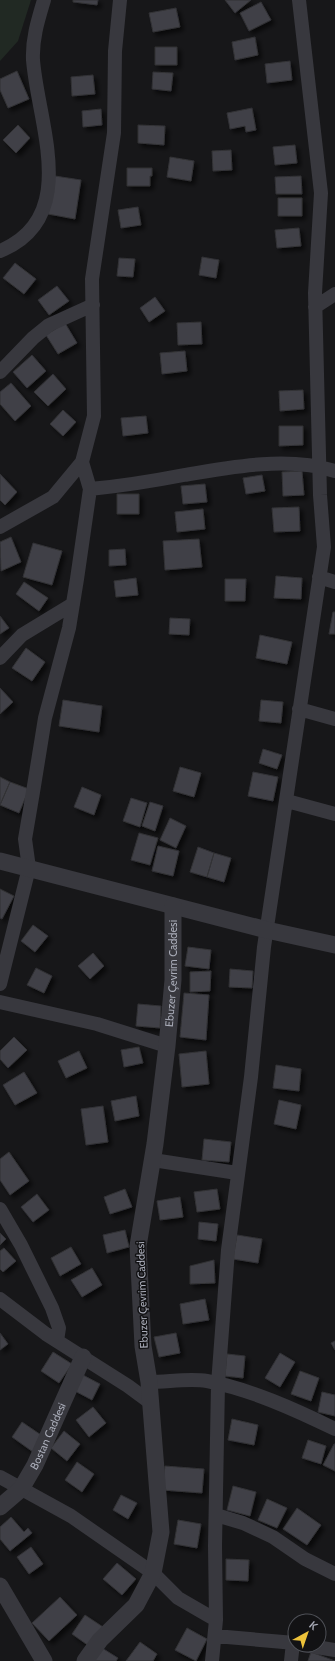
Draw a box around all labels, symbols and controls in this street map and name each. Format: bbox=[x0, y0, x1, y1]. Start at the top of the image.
street label: Ebuzer Çevrim Caddesi bbox=[162, 920, 180, 1028]
street label: Ebuzer Çevrim Caddesi bbox=[133, 1241, 151, 1349]
street label: Bostan Caddesi bbox=[27, 1401, 69, 1472]
north arrow bbox=[287, 1613, 327, 1653]
text: K bbox=[306, 1618, 321, 1633]

